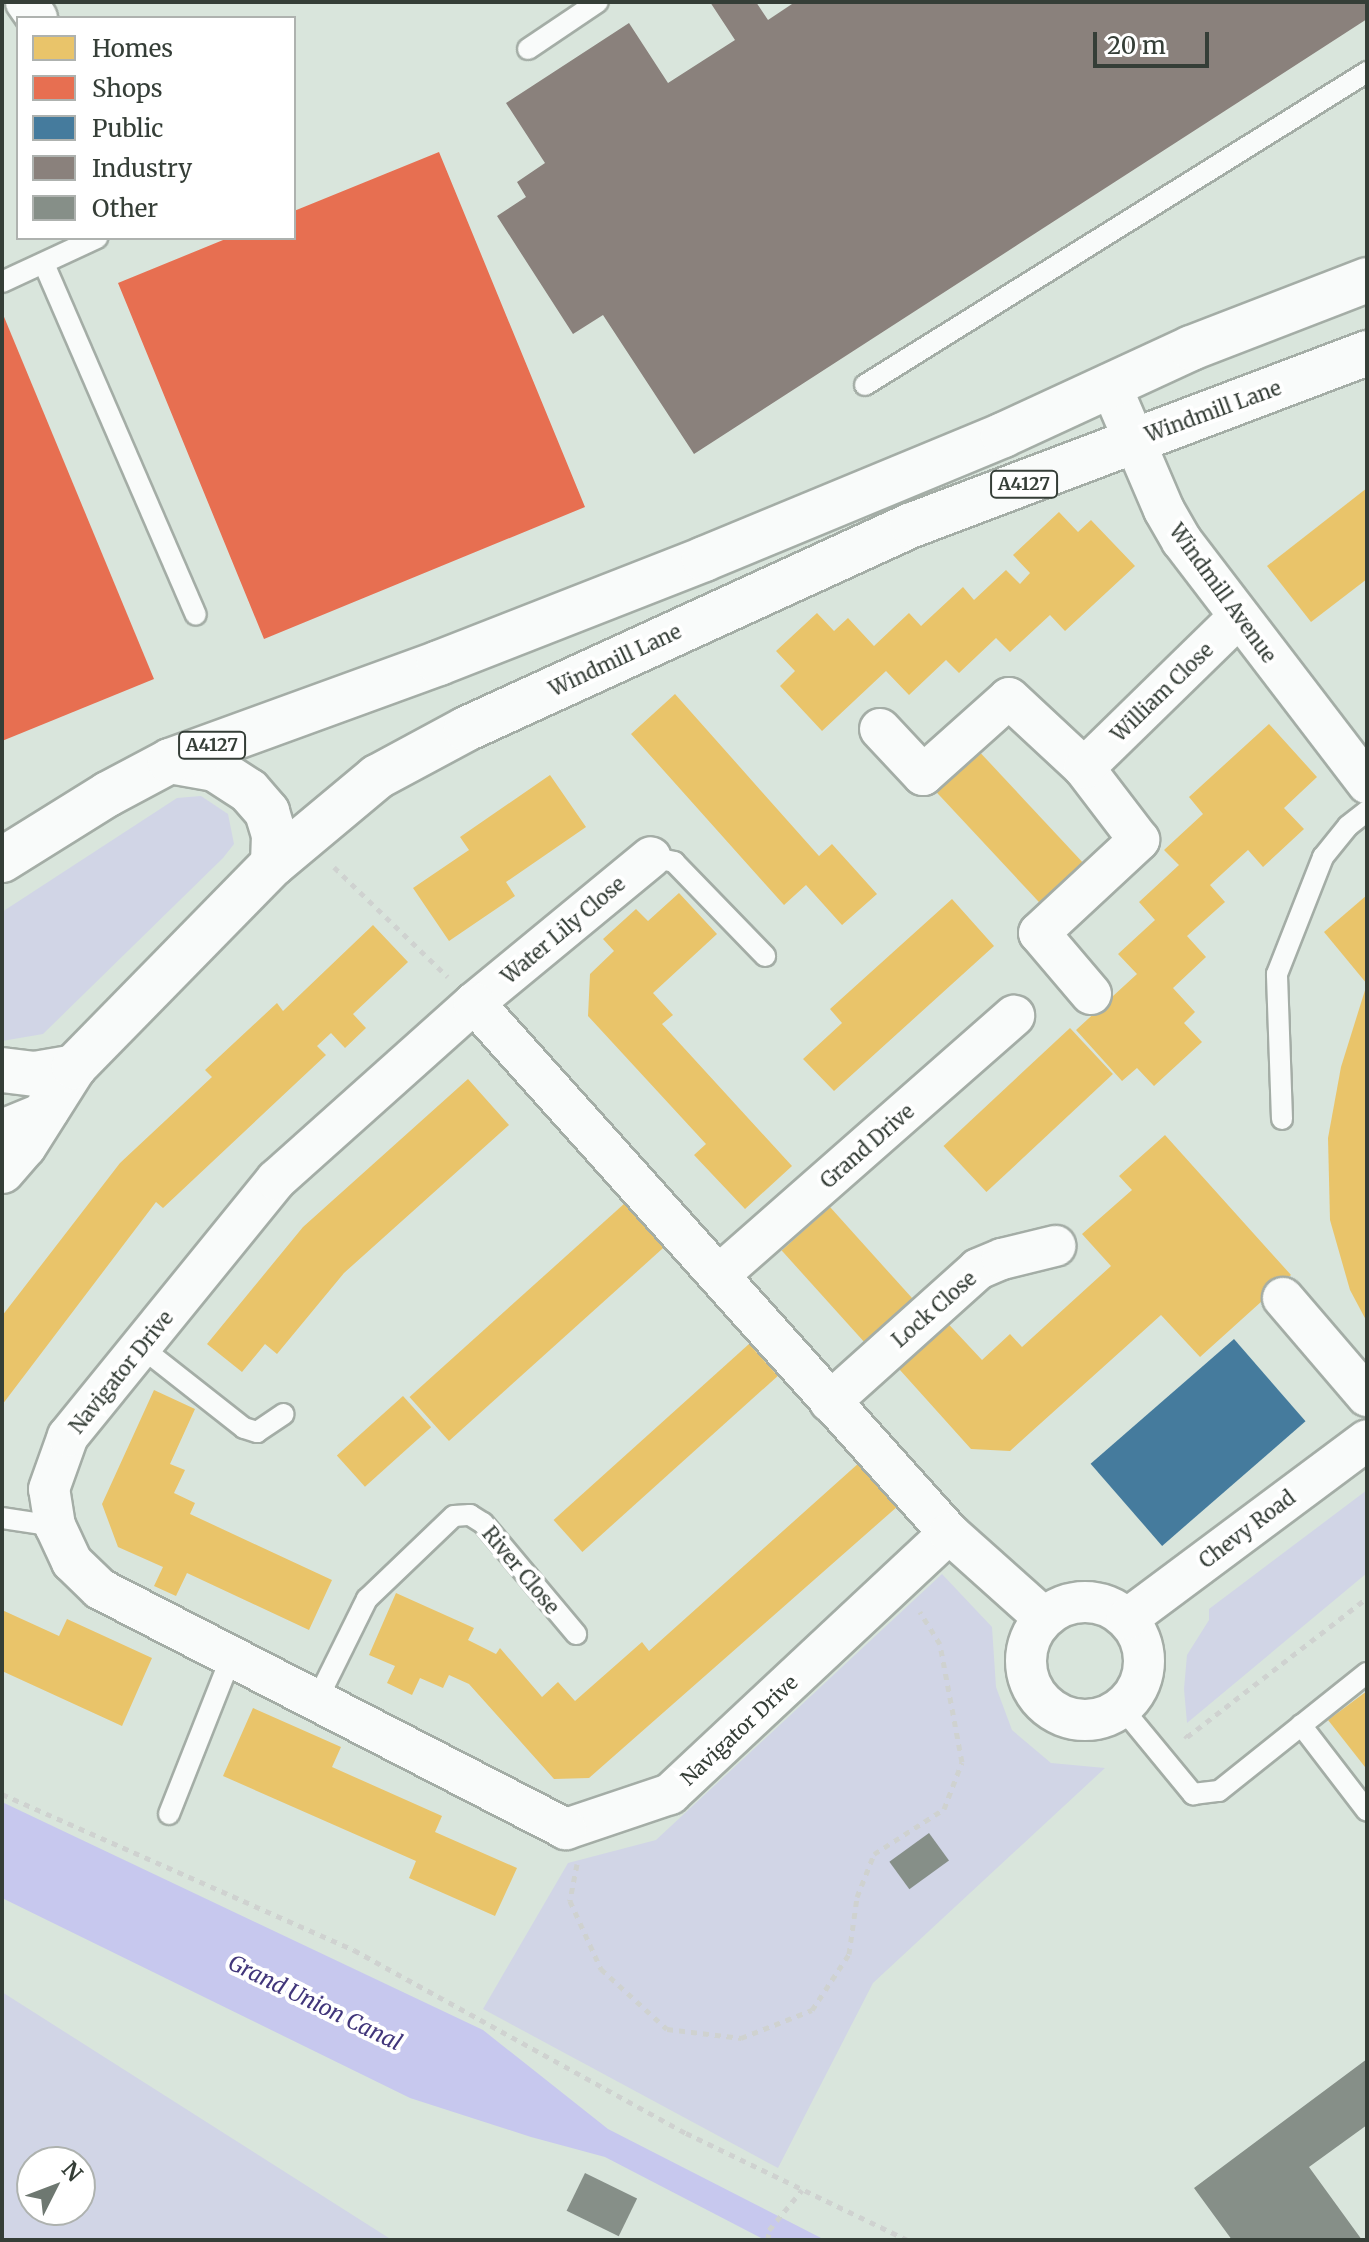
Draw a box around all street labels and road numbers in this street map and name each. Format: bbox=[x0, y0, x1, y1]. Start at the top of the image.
street label: Windmill Lane bbox=[1142, 375, 1284, 447]
road number: A4127 bbox=[990, 470, 1058, 498]
street label: Windmill Avenue bbox=[1165, 519, 1281, 667]
street label: Windmill Lane bbox=[545, 619, 685, 701]
street label: William Close bbox=[1106, 638, 1218, 746]
road number: A4127 bbox=[178, 731, 246, 759]
street label: Water Lily Close bbox=[497, 872, 629, 988]
street label: Grand Drive bbox=[815, 1099, 919, 1193]
street label: Lock Close bbox=[887, 1266, 981, 1352]
street label: Navigator Drive bbox=[64, 1306, 178, 1438]
street label: Chevy Road bbox=[1194, 1485, 1300, 1573]
street label: River Close bbox=[478, 1521, 564, 1619]
street label: Navigator Drive bbox=[676, 1670, 802, 1790]

